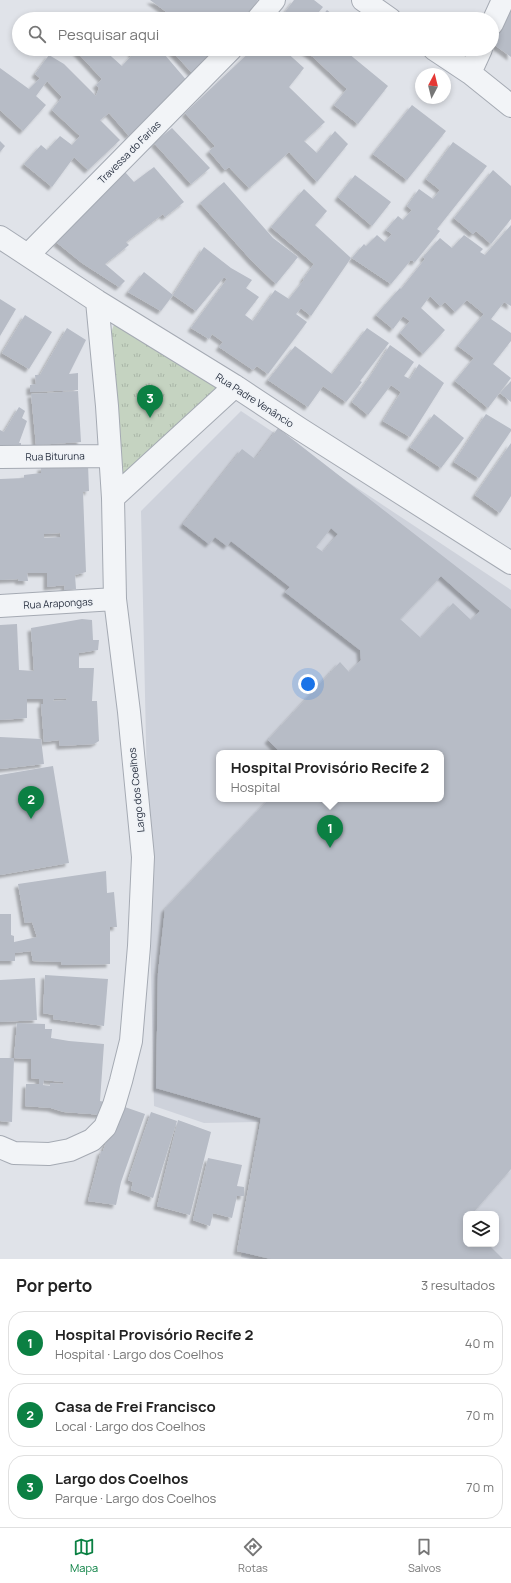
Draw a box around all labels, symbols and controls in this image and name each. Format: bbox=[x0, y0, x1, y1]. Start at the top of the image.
search box bbox=[12, 12, 499, 56]
icon: search bbox=[26, 23, 48, 45]
text: Pesquisar aqui bbox=[58, 24, 159, 45]
north arrow bbox=[415, 68, 451, 104]
street label: Travessa do Farias bbox=[94, 117, 164, 187]
street label: Rua Padre Venâncio bbox=[213, 369, 297, 431]
pin: 3 bbox=[137, 385, 163, 418]
street label: Rua Bituruna bbox=[25, 448, 85, 464]
street label: Rua Arapongas bbox=[23, 594, 93, 612]
your location bbox=[298, 674, 318, 694]
street label: Largo dos Coelhos bbox=[125, 747, 147, 833]
popup bbox=[216, 750, 444, 802]
text: Hospital Provisório Recife 2 bbox=[231, 757, 429, 778]
text: Hospital bbox=[231, 778, 280, 796]
pin: 2 bbox=[18, 786, 44, 819]
pin: 1 bbox=[317, 815, 343, 848]
map controls bbox=[463, 1211, 499, 1247]
button: layers bbox=[463, 1211, 499, 1247]
text: Por perto bbox=[16, 1274, 92, 1297]
text: 3 resultados bbox=[421, 1276, 495, 1294]
text: Hospital Provisório Recife 2 bbox=[55, 1324, 253, 1345]
text: 1 bbox=[27, 1334, 33, 1352]
text: 40 m bbox=[465, 1334, 494, 1352]
text: Hospital · Largo dos Coelhos bbox=[55, 1345, 224, 1363]
text: Casa de Frei Francisco bbox=[55, 1396, 216, 1417]
text: 2 bbox=[26, 1406, 34, 1424]
text: 70 m bbox=[466, 1406, 494, 1424]
text: Local · Largo dos Coelhos bbox=[55, 1417, 206, 1435]
text: Largo dos Coelhos bbox=[55, 1468, 188, 1489]
text: 3 bbox=[26, 1478, 34, 1496]
text: 70 m bbox=[466, 1478, 494, 1496]
text: Parque · Largo dos Coelhos bbox=[55, 1489, 216, 1507]
tab: Mapa bbox=[70, 1536, 98, 1575]
tab: Rotas bbox=[238, 1536, 268, 1575]
tab: Salvos bbox=[408, 1536, 441, 1575]

